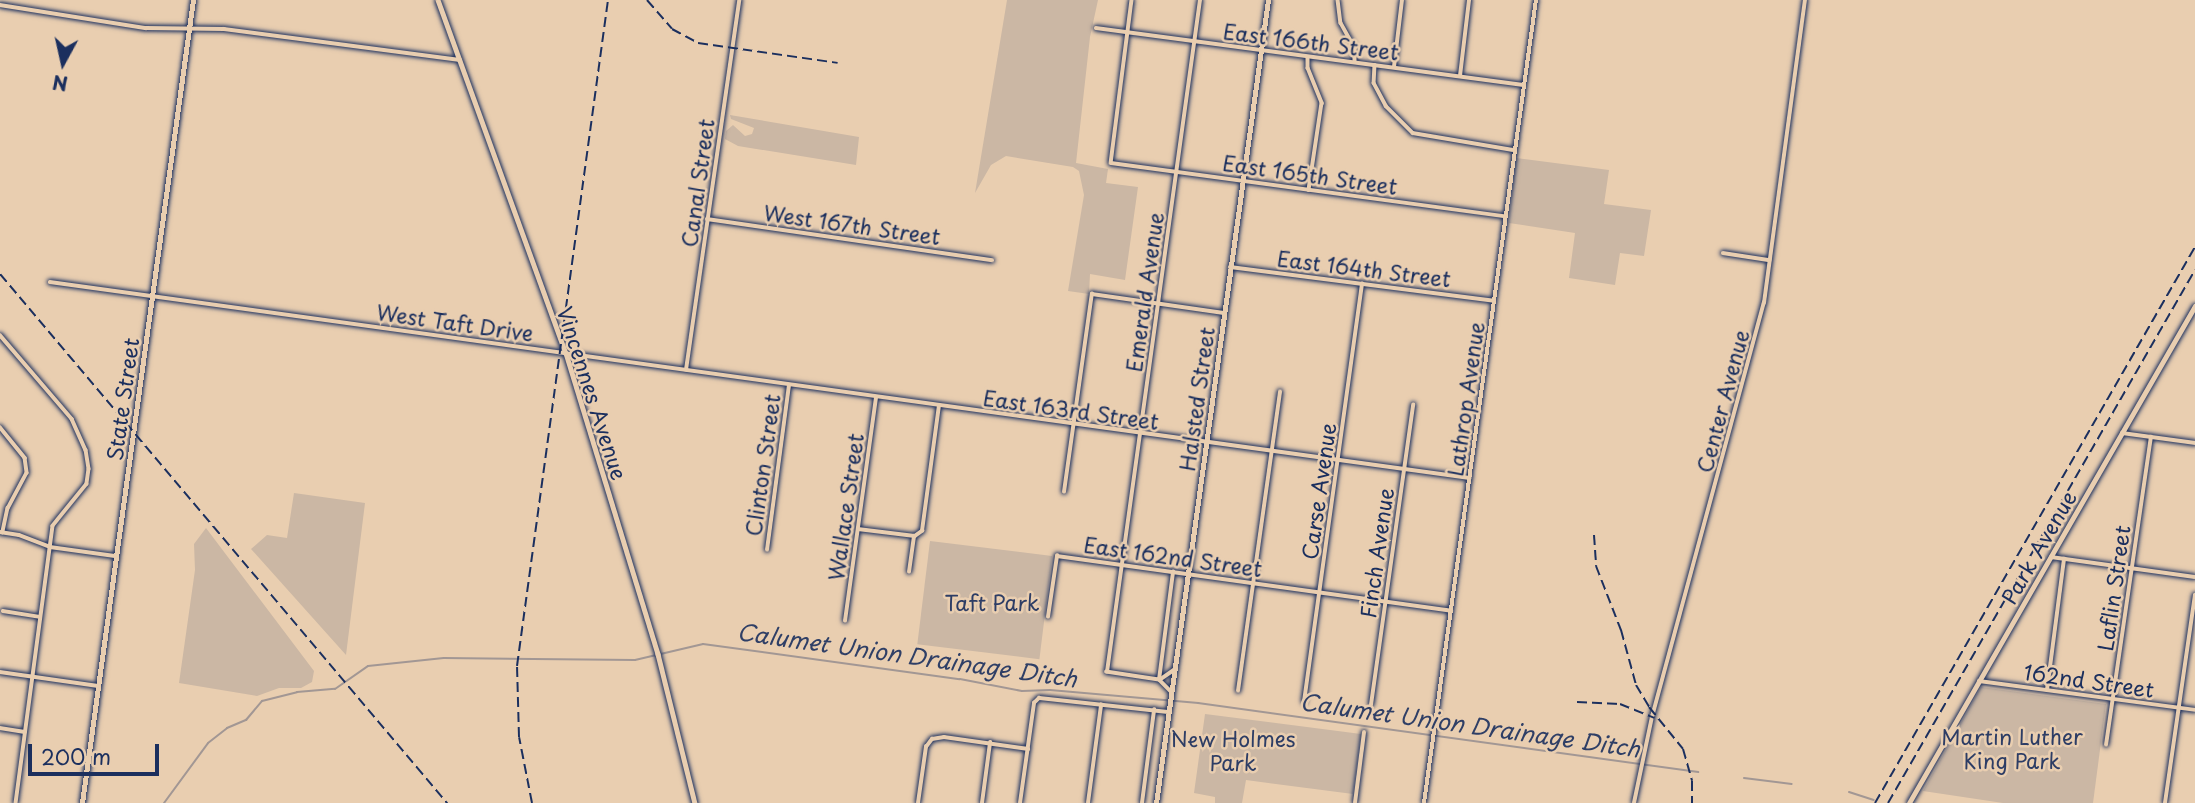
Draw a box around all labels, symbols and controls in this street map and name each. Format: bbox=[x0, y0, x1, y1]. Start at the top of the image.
street label: East 166th Street bbox=[1220, 18, 1402, 64]
north arrow bbox=[28, 28, 98, 98]
text: N bbox=[51, 69, 69, 99]
street label: Canal Street bbox=[676, 117, 718, 249]
street label: East 165th Street bbox=[1221, 149, 1399, 199]
street label: West 167th Street bbox=[761, 199, 943, 249]
street label: Emerald Avenue bbox=[1120, 210, 1168, 374]
street label: East 164th Street bbox=[1275, 245, 1453, 291]
street label: West Taft Drive bbox=[375, 299, 535, 345]
street label: Vincennes Avenue bbox=[553, 304, 633, 482]
street label: Lathrop Avenue bbox=[1442, 320, 1488, 478]
street label: Halsted Street bbox=[1173, 325, 1219, 473]
street label: Center Avenue bbox=[1691, 326, 1753, 476]
street label: State Street bbox=[101, 336, 143, 462]
street label: East 163rd Street bbox=[981, 384, 1161, 434]
street label: Clinton Street bbox=[740, 393, 784, 537]
street label: Carse Avenue bbox=[1296, 421, 1340, 561]
street label: Wallace Street bbox=[822, 431, 868, 583]
street label: Finch Avenue bbox=[1354, 486, 1398, 620]
street label: Park Avenue bbox=[1996, 486, 2080, 608]
street label: Laflin Street bbox=[2092, 523, 2134, 653]
street label: East 162nd Street bbox=[1081, 531, 1265, 581]
park label: Taft Park bbox=[945, 589, 1039, 615]
water label: Calumet Union Drainage Ditch bbox=[735, 617, 1079, 693]
street label: 162nd Street bbox=[2022, 658, 2156, 702]
water label: Calumet Union Drainage Ditch bbox=[1298, 687, 1642, 763]
park label: Martin Luther King Park bbox=[1941, 723, 2083, 773]
park label: New Holmes Park bbox=[1171, 725, 1295, 775]
scale bar bbox=[32, 730, 163, 774]
text: 200 m bbox=[41, 740, 111, 772]

